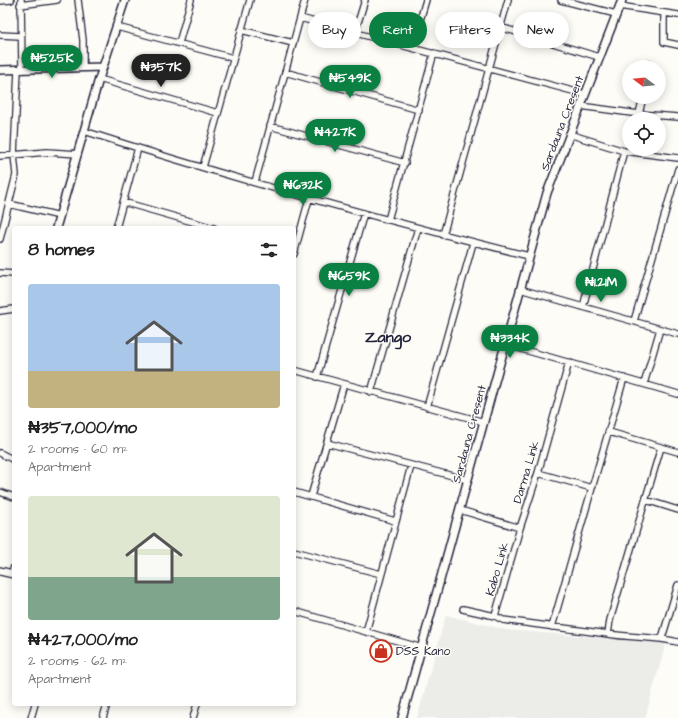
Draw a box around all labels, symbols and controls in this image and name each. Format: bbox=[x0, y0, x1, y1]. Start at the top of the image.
chip: Buy bbox=[308, 12, 361, 48]
chip: Rent bbox=[369, 12, 427, 48]
chip: Filters bbox=[435, 12, 505, 48]
chip: New bbox=[513, 12, 569, 48]
pin: ₦525K bbox=[24, 45, 80, 79]
text: ₦525K bbox=[30, 49, 74, 67]
pin: ₦357K bbox=[133, 54, 189, 88]
text: ₦357K bbox=[140, 58, 182, 76]
north arrow bbox=[622, 60, 666, 104]
map controls bbox=[622, 60, 666, 156]
pin: ₦549K bbox=[322, 65, 378, 99]
text: ₦549K bbox=[329, 69, 371, 87]
street label: Sardauna Cresent bbox=[536, 73, 588, 173]
button: locate bbox=[622, 112, 666, 156]
pin: ₦427K bbox=[307, 119, 363, 153]
text: ₦427K bbox=[314, 123, 356, 141]
pin: ₦632K bbox=[275, 172, 331, 206]
text: ₦632K bbox=[283, 176, 323, 194]
text: 8 homes bbox=[28, 238, 95, 262]
icon: filters bbox=[258, 239, 280, 261]
pin: ₦659K bbox=[321, 263, 377, 297]
text: ₦659K bbox=[328, 267, 370, 285]
pin: ₦1.21M bbox=[568, 269, 634, 303]
text: ₦1.21M bbox=[585, 273, 617, 291]
icon: home bbox=[118, 310, 190, 382]
pin: ₦334K bbox=[482, 325, 538, 359]
district label: Zango bbox=[365, 326, 412, 350]
text: ₦334K bbox=[490, 329, 530, 347]
street label: Sardauna Cresent bbox=[448, 383, 491, 485]
text: ₦357,000/mo bbox=[28, 416, 137, 440]
street label: Darma Link bbox=[509, 438, 544, 505]
text: 2 rooms · 60 m² bbox=[28, 440, 128, 458]
text: Apartment bbox=[28, 458, 92, 476]
icon: home bbox=[118, 522, 190, 594]
street label: Kabo Link bbox=[482, 540, 513, 598]
text: ₦427,000/mo bbox=[28, 628, 138, 652]
shop icon: DSS Kano bbox=[368, 638, 394, 664]
place label: DSS Kano bbox=[396, 643, 450, 660]
text: 2 rooms · 62 m² bbox=[28, 652, 127, 670]
text: Apartment bbox=[28, 670, 92, 688]

